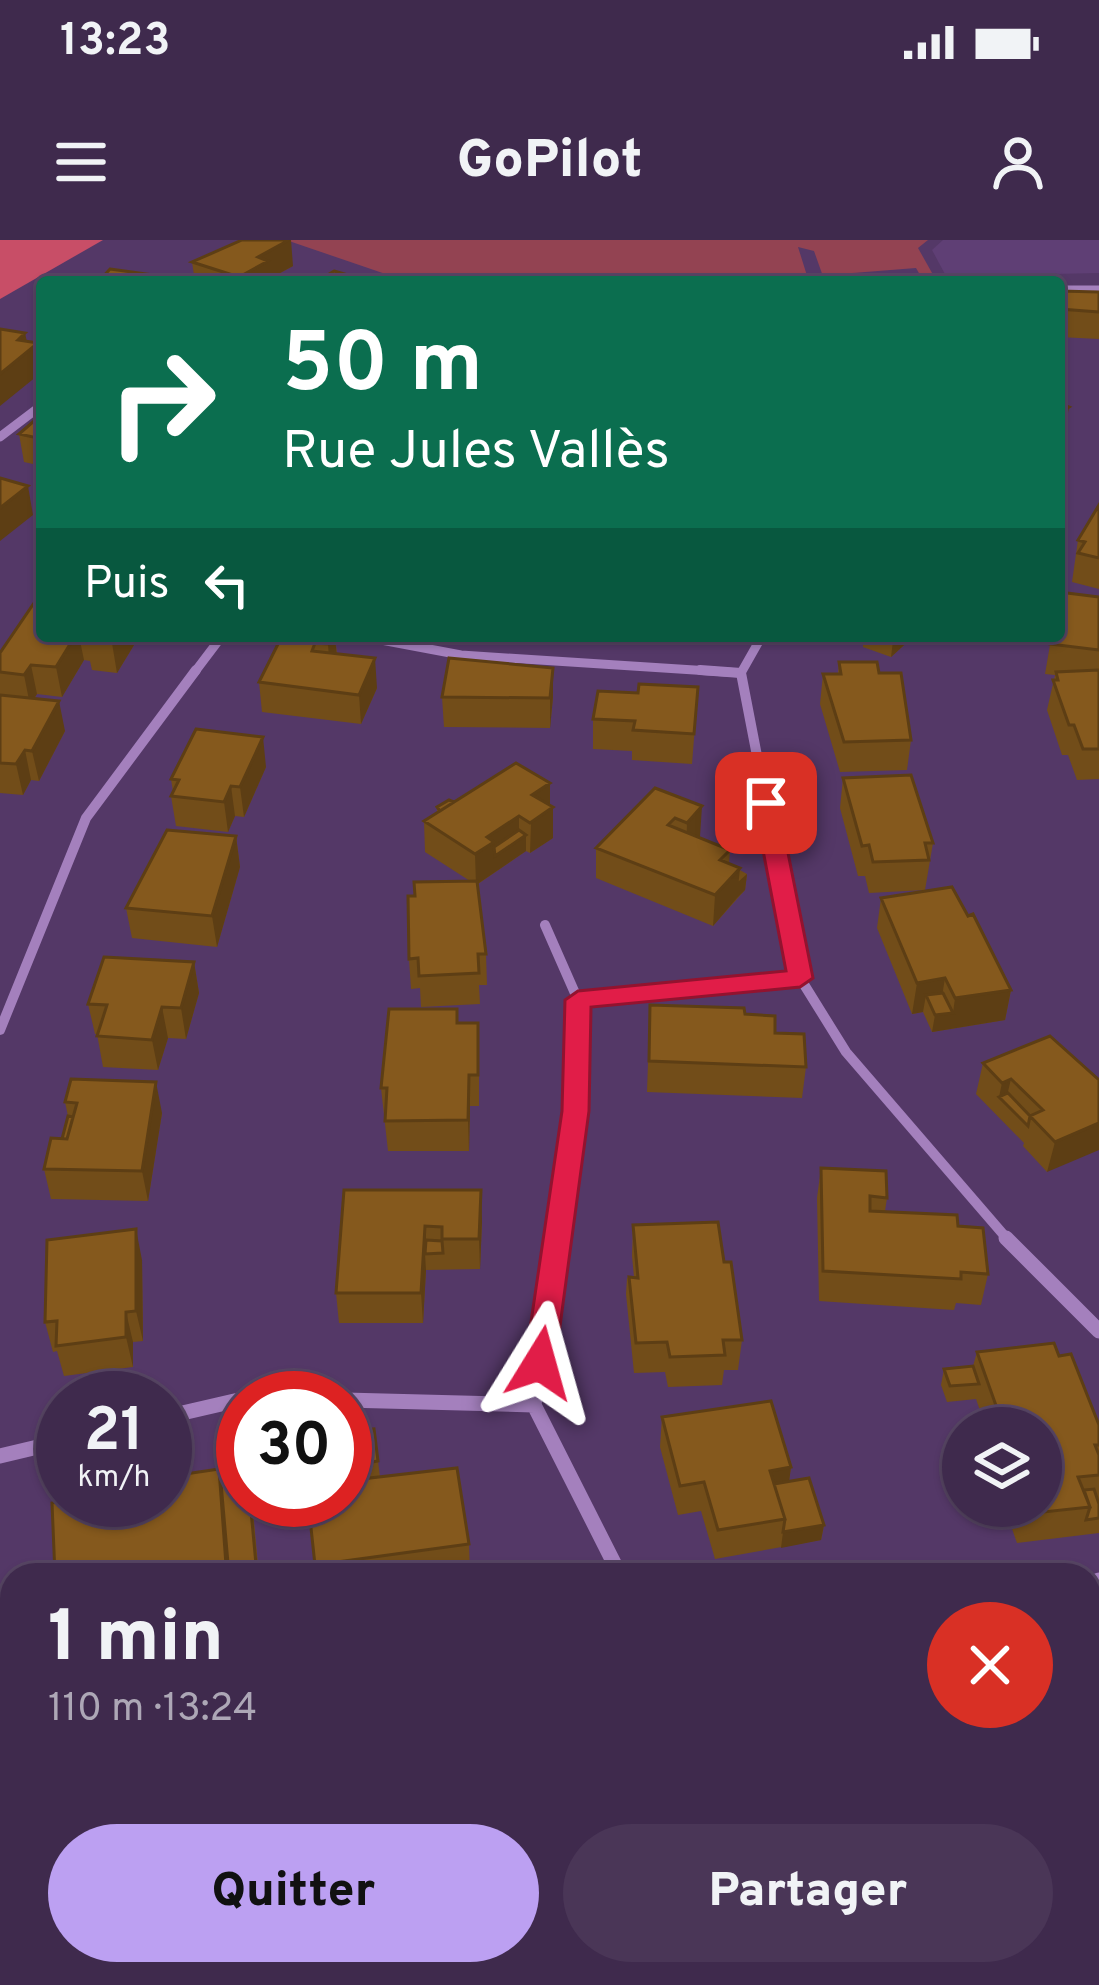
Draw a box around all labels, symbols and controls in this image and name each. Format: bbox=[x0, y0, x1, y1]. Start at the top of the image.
text: 13:23 bbox=[60, 14, 170, 71]
text: GoPilot bbox=[457, 128, 642, 197]
icon: menu bbox=[48, 129, 114, 195]
icon: person bbox=[985, 129, 1051, 195]
text: 50 m bbox=[282, 315, 483, 421]
icon: right bbox=[84, 324, 240, 480]
text: Rue Jules Vallès bbox=[282, 419, 670, 488]
icon: left bbox=[194, 552, 260, 618]
text: Puis bbox=[84, 557, 170, 614]
pin bbox=[715, 752, 817, 854]
icon: arrive bbox=[733, 770, 799, 836]
position arrow bbox=[477, 1300, 603, 1426]
speed limit sign: 30 bbox=[216, 1371, 372, 1527]
text: 21 bbox=[84, 1396, 144, 1472]
map controls bbox=[942, 1407, 1062, 1527]
button: layers bbox=[942, 1407, 1062, 1527]
text: km/h bbox=[78, 1460, 150, 1497]
text: 1 min bbox=[48, 1595, 224, 1687]
button: close bbox=[927, 1602, 1053, 1728]
text: 110 m · 13:24 bbox=[48, 1686, 257, 1735]
button: Quitter bbox=[48, 1824, 539, 1962]
button: Partager bbox=[563, 1824, 1053, 1962]

